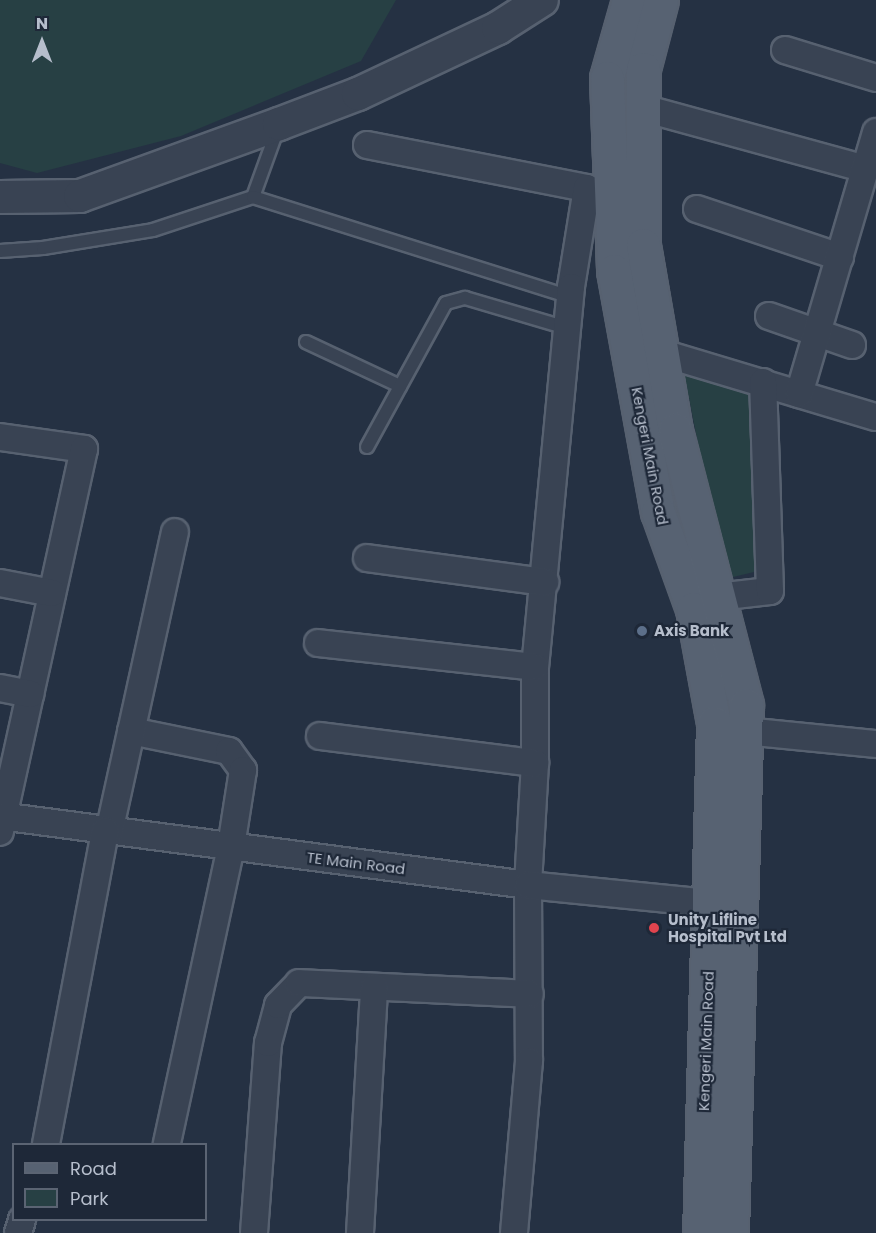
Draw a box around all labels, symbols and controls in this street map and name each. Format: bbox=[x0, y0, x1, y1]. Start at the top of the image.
north arrow bbox=[12, 12, 72, 72]
text: N bbox=[36, 12, 48, 35]
street label: Kengeri Main Road bbox=[628, 386, 672, 526]
place label: Axis Bank bbox=[654, 622, 729, 640]
marker: Axis Bank bbox=[635, 624, 649, 638]
street label: TE Main Road bbox=[306, 848, 406, 878]
place label: Unity Lifline Hospital Pvt Ltd bbox=[668, 910, 787, 945]
marker: Unity Lifline Hospital Pvt Ltd bbox=[645, 919, 663, 937]
street label: Kengeri Main Road bbox=[695, 971, 717, 1111]
legend bbox=[12, 1143, 207, 1221]
text: Road bbox=[70, 1156, 117, 1181]
text: Park bbox=[70, 1186, 109, 1211]

